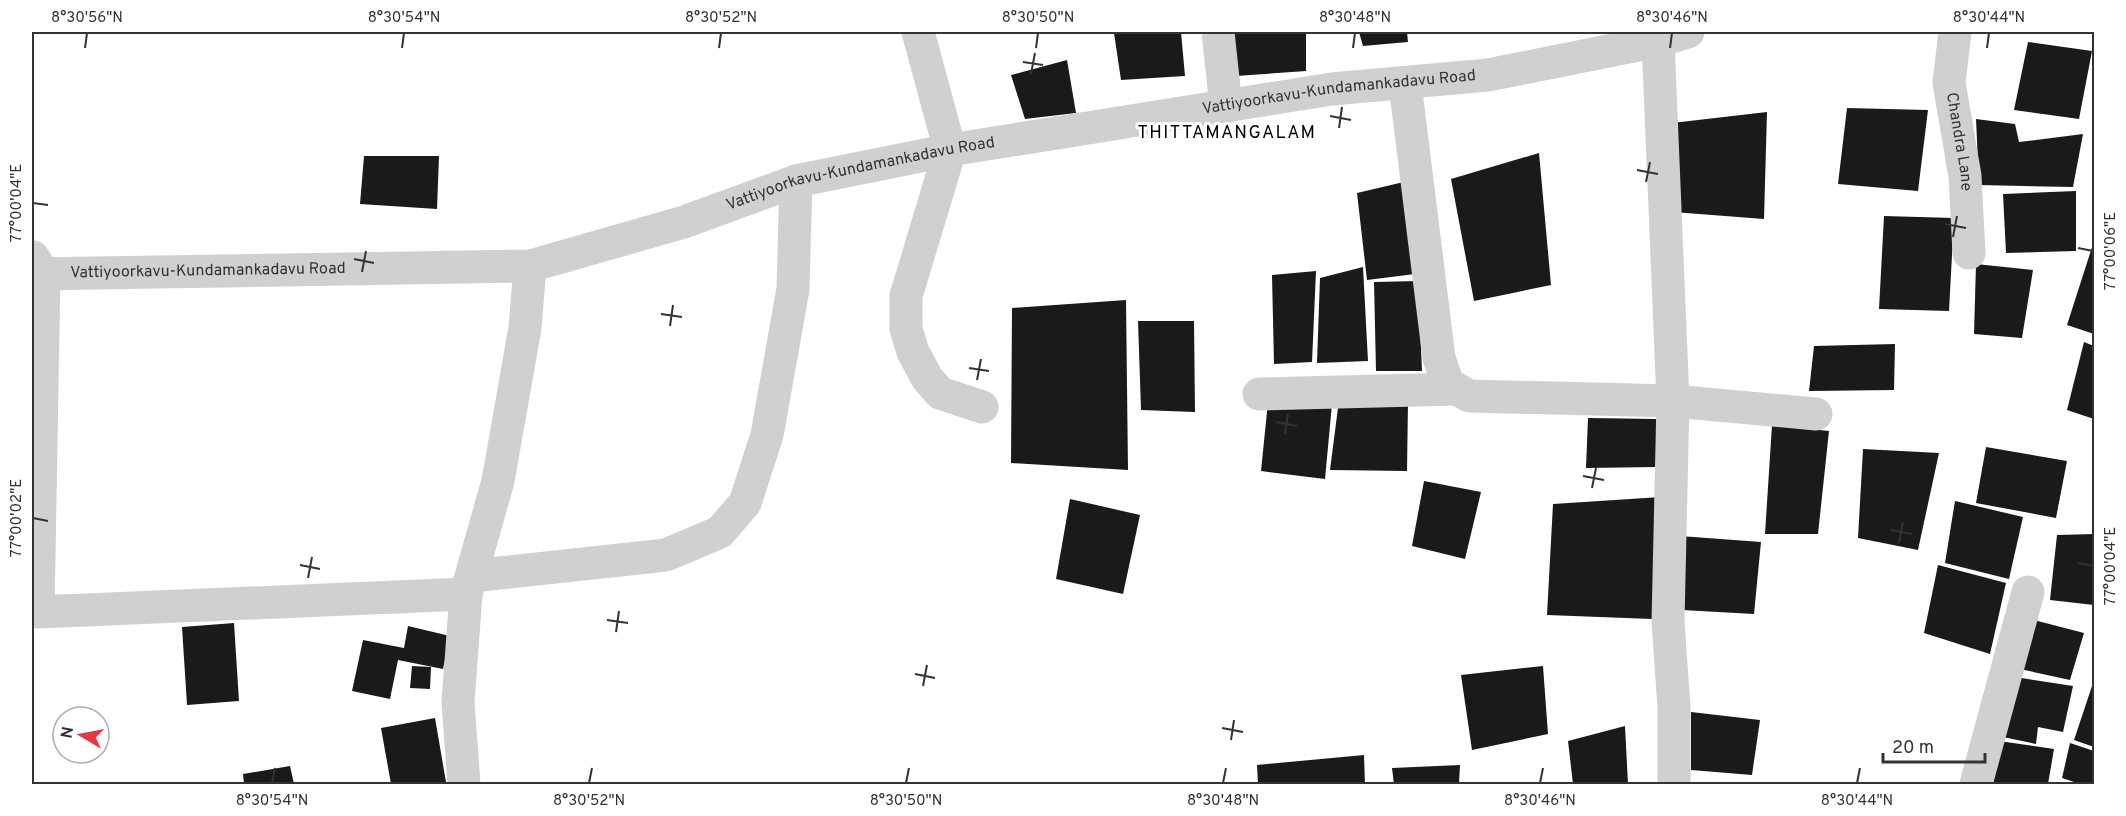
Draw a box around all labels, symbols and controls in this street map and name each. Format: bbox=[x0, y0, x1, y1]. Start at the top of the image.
text: 8°30'56"N bbox=[51, 9, 123, 28]
text: 8°30'54"N bbox=[368, 9, 440, 28]
text: 8°30'52"N bbox=[685, 9, 757, 28]
text: 8°30'50"N bbox=[1002, 9, 1074, 28]
text: 8°30'48"N bbox=[1319, 9, 1391, 28]
text: 8°30'46"N bbox=[1636, 9, 1708, 28]
text: 8°30'44"N bbox=[1953, 9, 2025, 28]
street label: Vattiyoorkavu-Kundamankadavu Road bbox=[1201, 66, 1477, 120]
street label: Chandra Lane bbox=[1941, 91, 1976, 192]
district label: THITTAMANGALAM bbox=[1137, 122, 1317, 145]
street label: Vattiyoorkavu-Kundamankadavu Road bbox=[724, 133, 996, 216]
text: 77°00'04"E bbox=[8, 164, 27, 242]
text: 77°00'06"E bbox=[2102, 212, 2121, 290]
street label: Vattiyoorkavu-Kundamankadavu Road bbox=[70, 259, 346, 283]
text: 77°00'02"E bbox=[8, 479, 27, 557]
text: 77°00'04"E bbox=[2102, 527, 2121, 605]
north arrow bbox=[51, 705, 111, 765]
text: N bbox=[57, 725, 79, 740]
scale bar bbox=[1883, 726, 1985, 764]
text: 20 m bbox=[1892, 737, 1934, 760]
text: 8°30'54"N bbox=[236, 792, 308, 811]
text: 8°30'52"N bbox=[553, 792, 625, 811]
text: 8°30'50"N bbox=[870, 792, 942, 811]
text: 8°30'48"N bbox=[1187, 792, 1259, 811]
text: 8°30'46"N bbox=[1504, 792, 1576, 811]
text: 8°30'44"N bbox=[1821, 792, 1893, 811]

